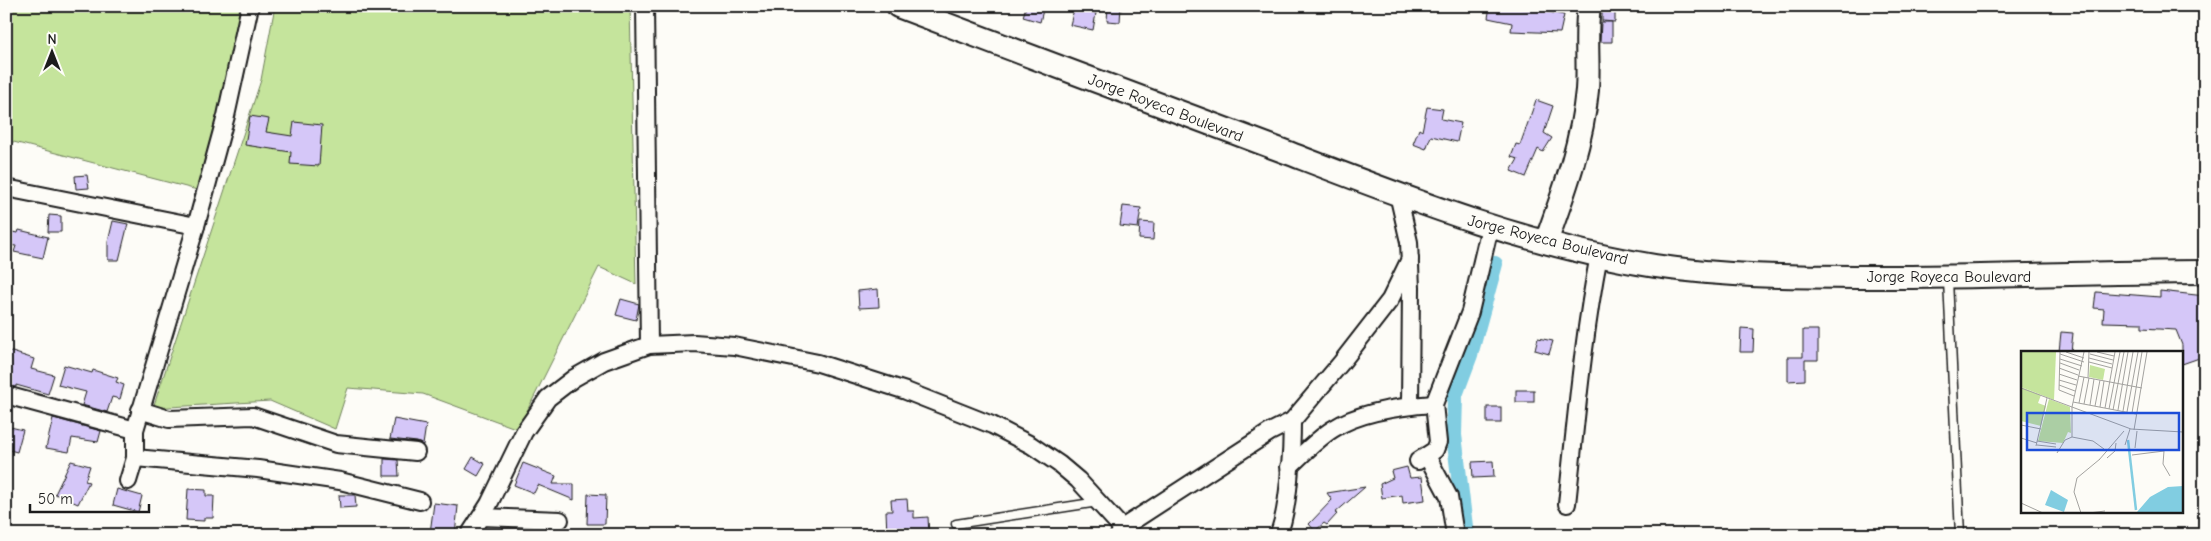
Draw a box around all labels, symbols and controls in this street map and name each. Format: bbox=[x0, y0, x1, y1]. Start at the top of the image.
north arrow bbox=[28, 28, 78, 78]
text: N bbox=[47, 31, 57, 48]
street label: Jorge Royeca Boulevard bbox=[1086, 70, 1246, 146]
street label: Jorge Royeca Boulevard bbox=[1466, 211, 1630, 269]
street label: Jorge Royeca Boulevard bbox=[1867, 268, 2031, 286]
inset map bbox=[2021, 351, 2184, 514]
scale bar bbox=[30, 481, 149, 513]
text: 50 m bbox=[38, 490, 73, 508]

